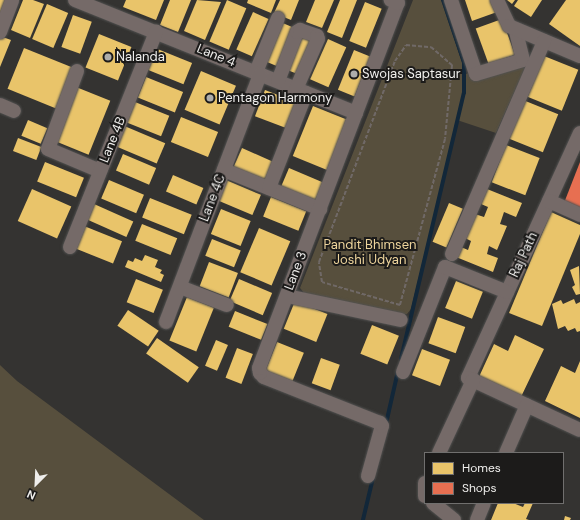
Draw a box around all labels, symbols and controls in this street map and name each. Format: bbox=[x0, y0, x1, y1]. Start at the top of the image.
street label: Lane 4 bbox=[194, 41, 238, 71]
place label: Nalanda bbox=[116, 49, 165, 65]
marker: Nalanda bbox=[103, 52, 113, 62]
place label: Swojas Saptasur bbox=[362, 66, 461, 82]
marker: Swojas Saptasur bbox=[349, 69, 359, 79]
place label: Pentagon Harmony bbox=[218, 90, 332, 106]
marker: Pentagon Harmony bbox=[205, 93, 215, 103]
street label: Lane 4B bbox=[97, 115, 129, 165]
street label: Lane 4C bbox=[197, 172, 229, 224]
street label: Raj Path bbox=[507, 230, 541, 280]
park label: Pandit Bhimsen Joshi Udyan bbox=[324, 238, 416, 269]
street label: Lane 3 bbox=[282, 250, 310, 292]
legend bbox=[424, 452, 564, 504]
text: Homes bbox=[462, 460, 501, 476]
north arrow bbox=[16, 464, 56, 504]
text: Shops bbox=[462, 480, 497, 496]
text: N bbox=[25, 487, 38, 503]

